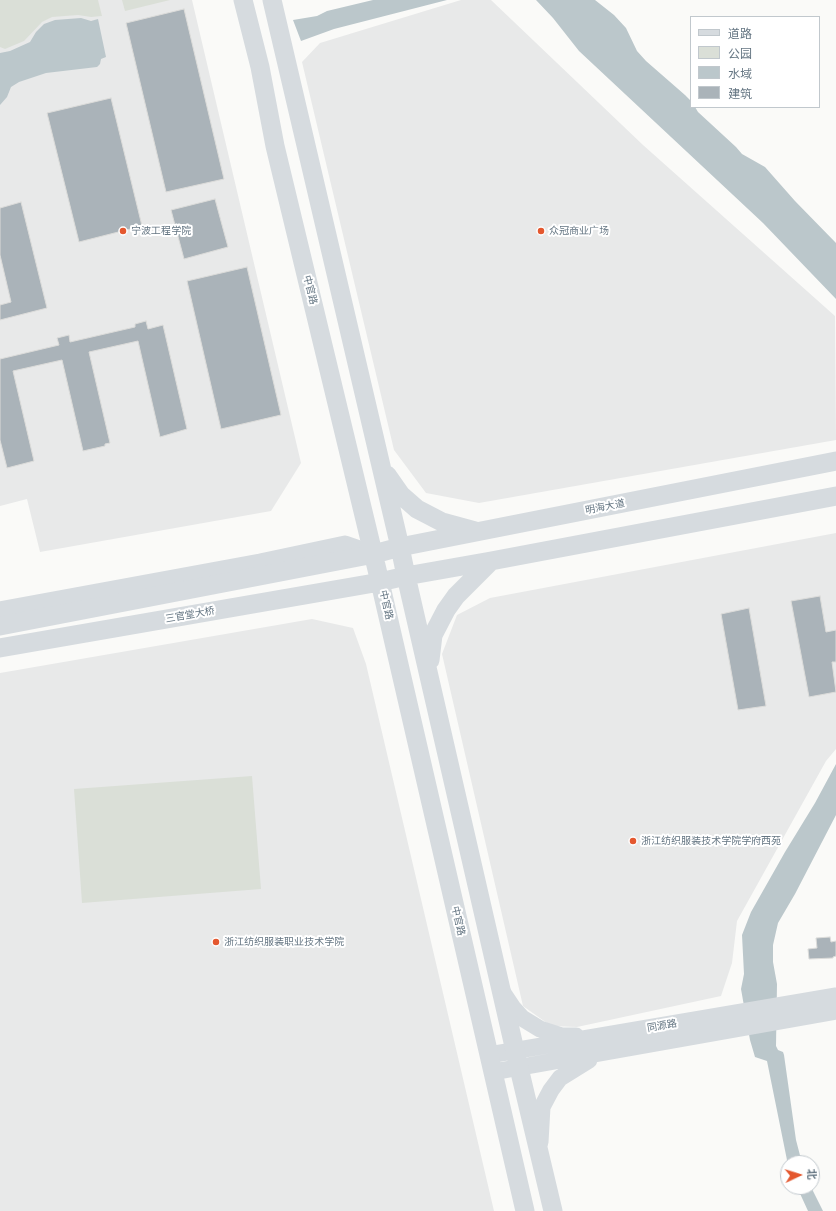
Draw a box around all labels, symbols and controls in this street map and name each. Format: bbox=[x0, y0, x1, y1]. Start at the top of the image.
legend bbox=[690, 16, 820, 108]
text: 道路 bbox=[728, 27, 752, 41]
text: 公园 bbox=[728, 47, 752, 61]
text: 水域 bbox=[728, 67, 752, 81]
text: 建筑 bbox=[728, 87, 752, 101]
place label: 宁波工程学院 bbox=[131, 225, 191, 237]
place label: 众冠商业广场 bbox=[549, 225, 609, 237]
marker: 宁波工程学院 bbox=[118, 226, 128, 236]
marker: 众冠商业广场 bbox=[536, 226, 546, 236]
street label: 中官路 bbox=[301, 274, 319, 306]
street label: 明海大道 bbox=[584, 497, 626, 517]
street label: 中官路 bbox=[377, 589, 395, 621]
street label: 三官堂大桥 bbox=[164, 605, 216, 625]
place label: 浙江纺织服装技术学院学府西苑 bbox=[641, 835, 781, 847]
marker: 浙江纺织服装技术学院学府西苑 bbox=[628, 836, 638, 846]
street label: 中官路 bbox=[449, 905, 467, 937]
place label: 浙江纺织服装职业技术学院 bbox=[224, 936, 344, 948]
marker: 浙江纺织服装职业技术学院 bbox=[211, 937, 221, 947]
street label: 同源路 bbox=[646, 1017, 678, 1035]
north arrow bbox=[780, 1155, 820, 1195]
text: 北 bbox=[805, 1168, 818, 1180]

